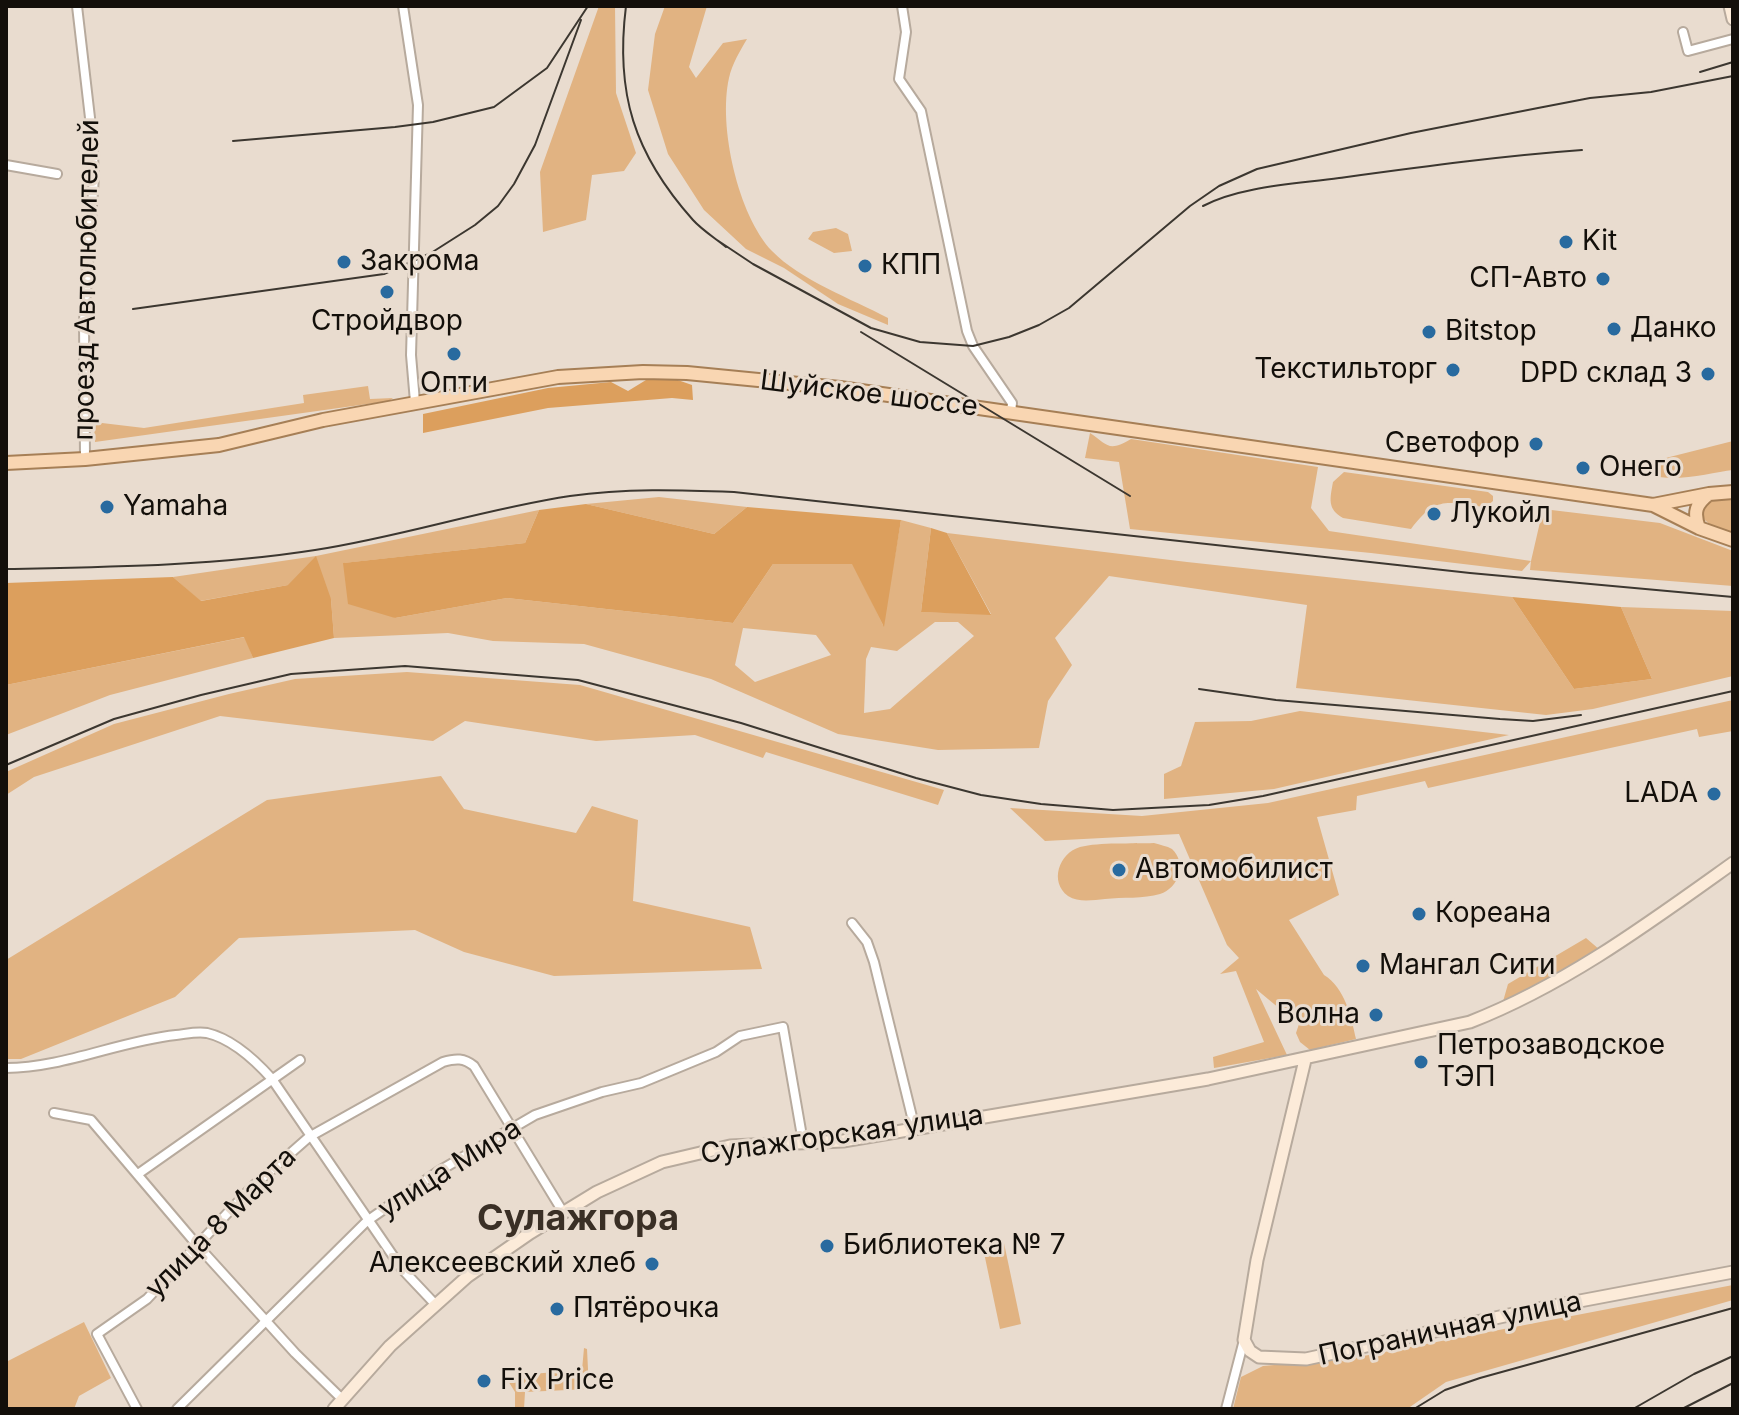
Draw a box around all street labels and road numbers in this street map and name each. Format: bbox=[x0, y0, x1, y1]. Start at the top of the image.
street label: проезд Автолюбителей bbox=[67, 119, 107, 441]
street label: Шуйское шоссе bbox=[758, 364, 980, 424]
street label: Сулажгорская улица bbox=[699, 1099, 985, 1171]
street label: улица Мира bbox=[372, 1112, 528, 1226]
street label: улица 8 Марта bbox=[139, 1141, 303, 1305]
street label: Пограничная улица bbox=[1315, 1285, 1585, 1373]

